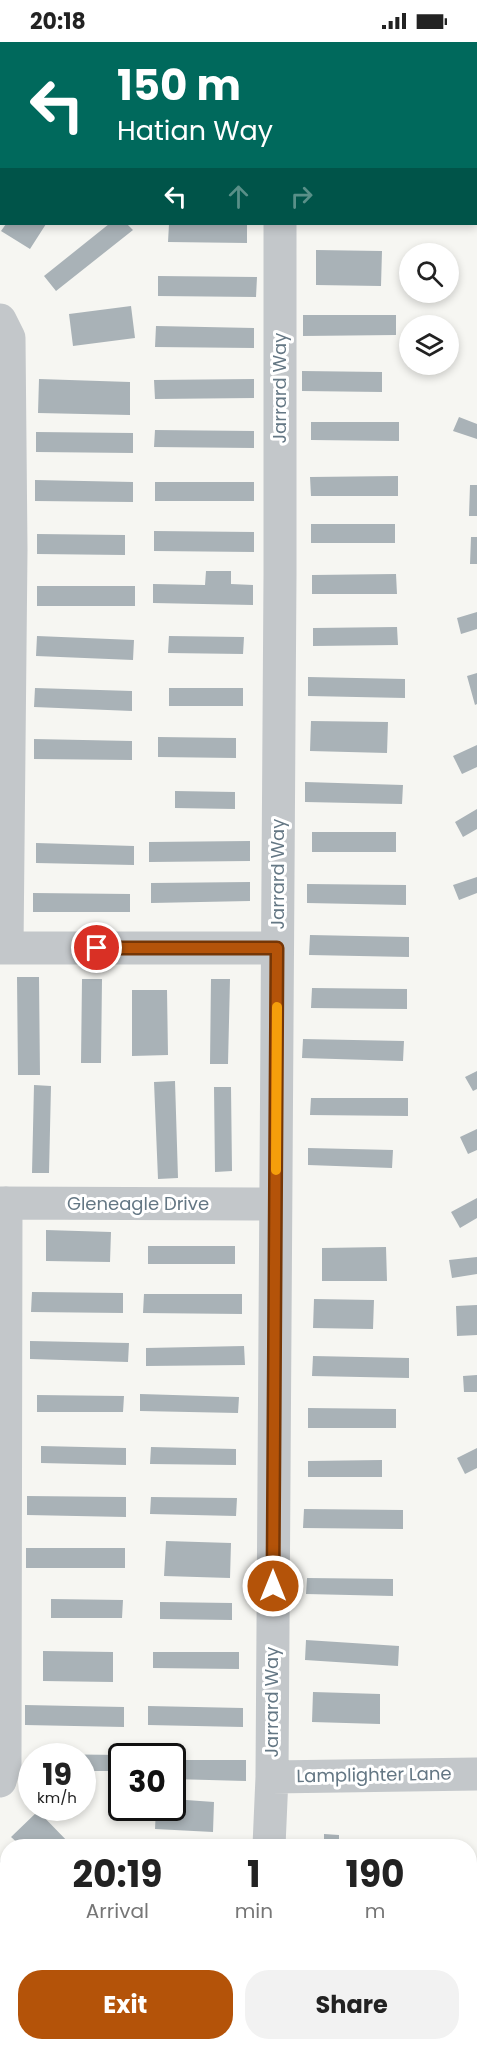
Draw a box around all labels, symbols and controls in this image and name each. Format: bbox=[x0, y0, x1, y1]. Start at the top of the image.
text: 20:18 bbox=[30, 6, 86, 37]
text: 150 m bbox=[117, 56, 241, 115]
icon: left bbox=[18, 66, 96, 144]
text: Hatian Way bbox=[117, 112, 273, 149]
icon: left bbox=[159, 180, 192, 213]
icon: ahead bbox=[222, 180, 255, 213]
icon: right bbox=[285, 180, 318, 213]
map controls bbox=[399, 243, 459, 375]
button: search bbox=[399, 243, 459, 303]
button: layers bbox=[399, 315, 459, 375]
street label: Jarrard Way bbox=[267, 333, 292, 443]
street label: Jarrard Way bbox=[265, 819, 290, 929]
pin bbox=[71, 922, 122, 973]
icon: arrive bbox=[80, 931, 113, 964]
street label: Gleneagle Drive bbox=[67, 1191, 209, 1216]
position arrow bbox=[241, 1554, 305, 1618]
street label: Jarrard Way bbox=[259, 1647, 284, 1757]
speed limit sign: 30 bbox=[108, 1743, 186, 1821]
text: 19 bbox=[42, 1753, 72, 1796]
street label: Lamplighter Lane bbox=[296, 1761, 452, 1788]
text: km/h bbox=[37, 1787, 77, 1808]
text: 20:19 bbox=[72, 1849, 162, 1900]
text: 1 bbox=[247, 1849, 261, 1900]
text: 190 bbox=[345, 1849, 405, 1900]
text: Arrival bbox=[86, 1897, 149, 1925]
text: min bbox=[235, 1897, 273, 1925]
text: m bbox=[365, 1897, 385, 1925]
button: Exit bbox=[18, 1970, 233, 2039]
button: Share bbox=[245, 1970, 459, 2039]

